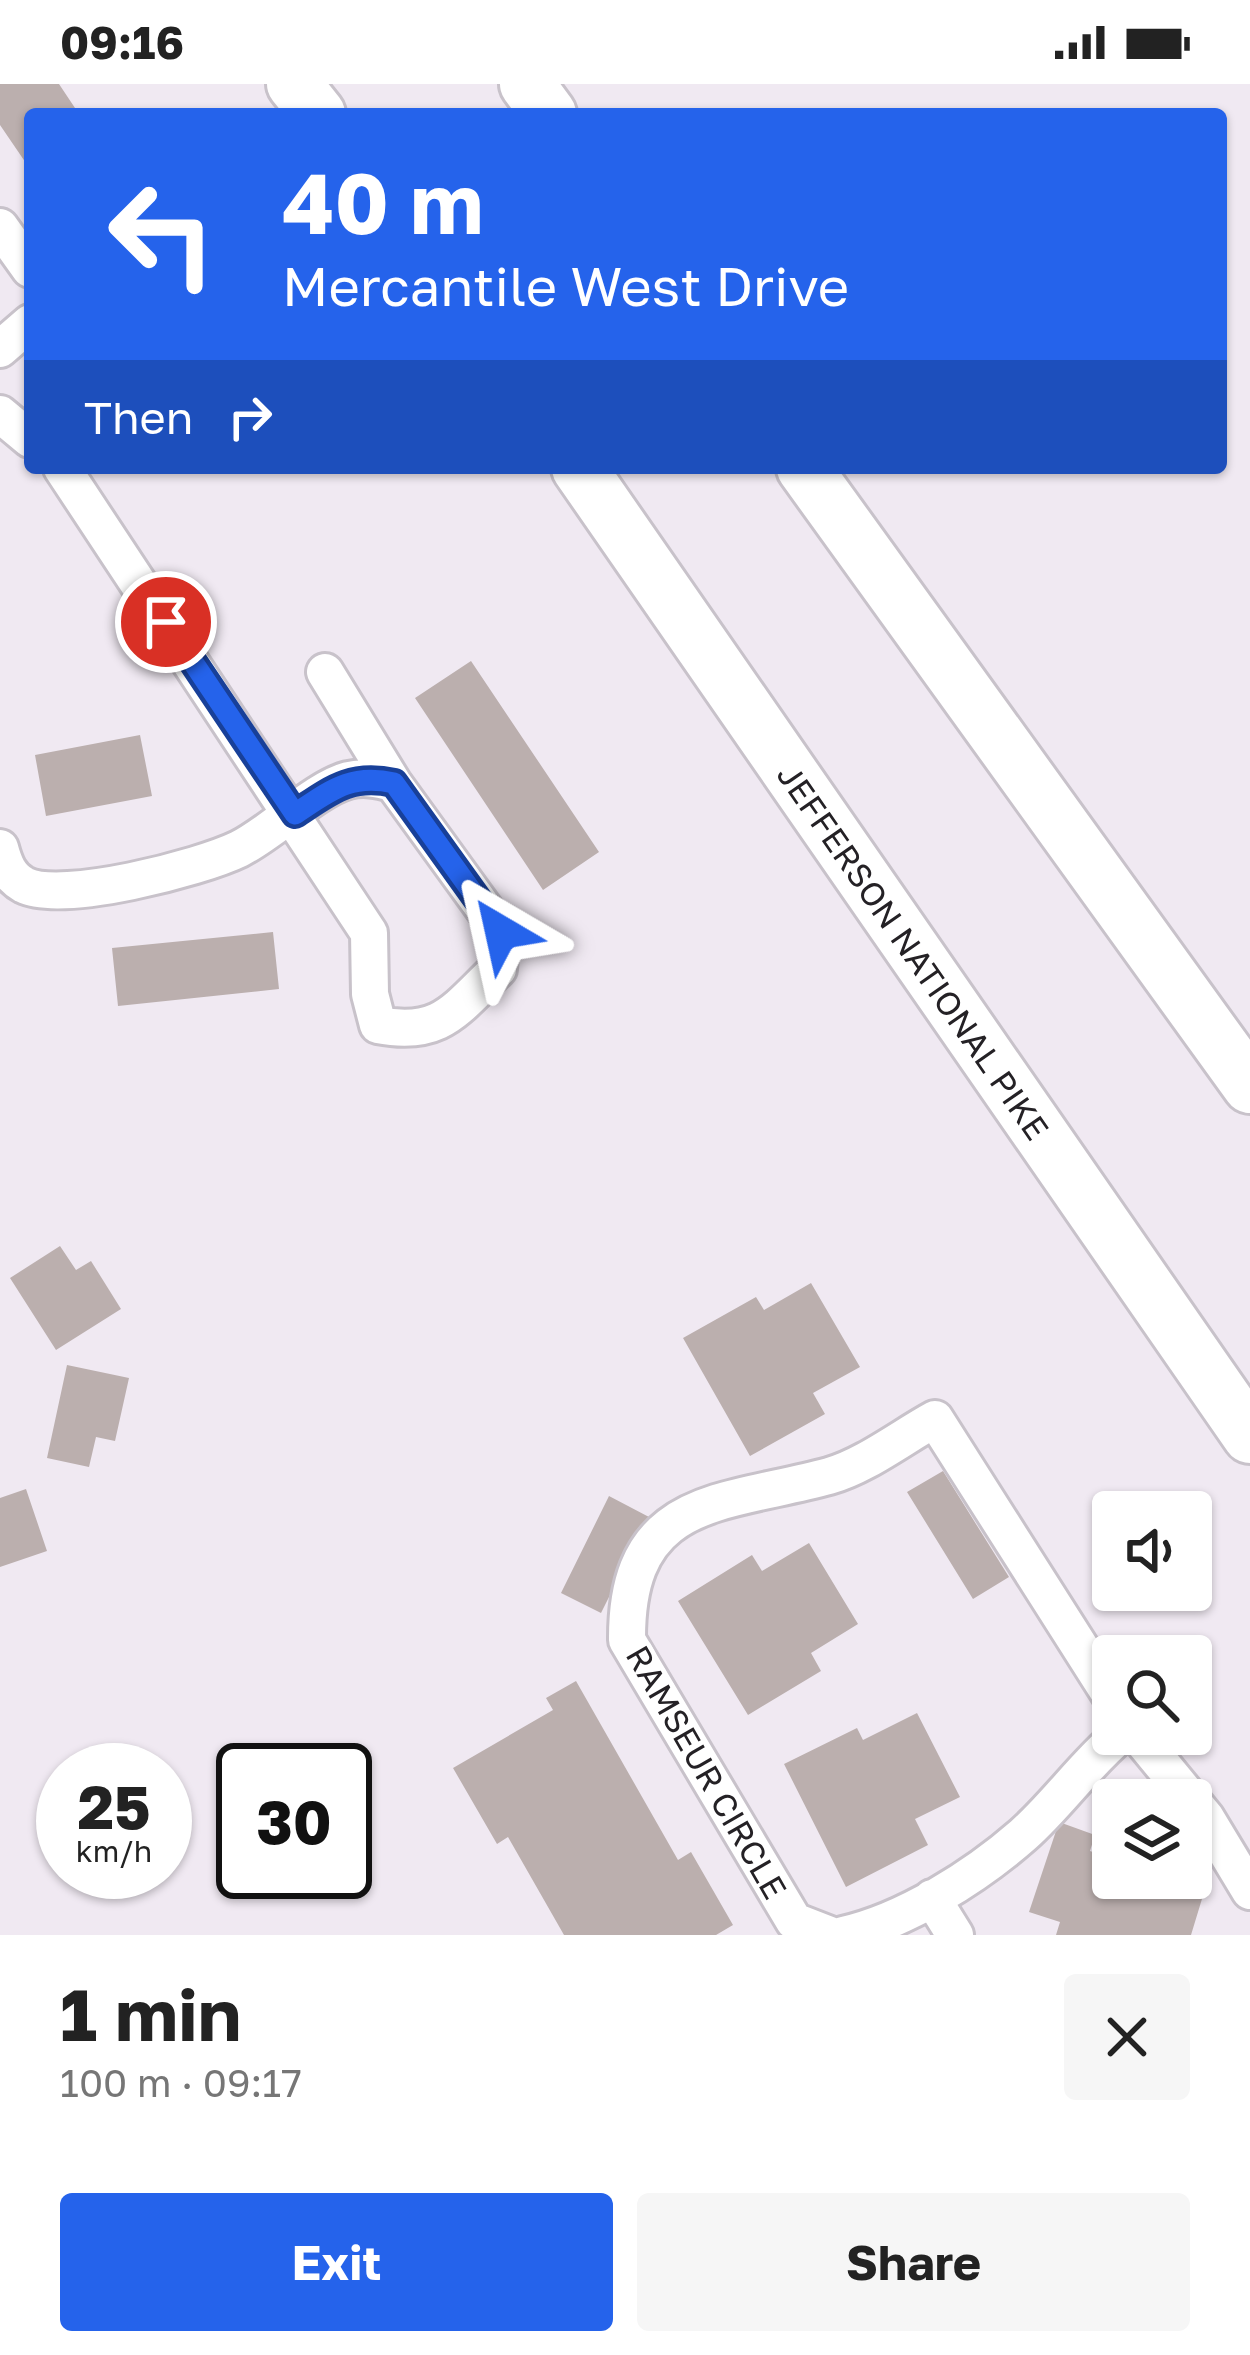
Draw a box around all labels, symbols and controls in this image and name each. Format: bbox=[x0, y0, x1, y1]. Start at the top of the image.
text: 09:16 bbox=[60, 15, 184, 69]
text: 40 m bbox=[282, 152, 484, 252]
icon: left bbox=[84, 156, 240, 312]
text: Mercantile West Drive bbox=[282, 253, 849, 318]
icon: right bbox=[217, 384, 283, 450]
text: Then bbox=[84, 390, 193, 444]
pin bbox=[115, 571, 217, 673]
icon: arrive bbox=[133, 589, 199, 655]
street label: JEFFERSON NATIONAL PIKE bbox=[770, 756, 1058, 1147]
position arrow bbox=[438, 869, 564, 995]
map controls bbox=[1092, 1491, 1212, 1899]
button: sound bbox=[1092, 1491, 1212, 1611]
button: search bbox=[1092, 1635, 1212, 1755]
street label: RAMSEUR CIRCLE bbox=[619, 1639, 795, 1905]
speed limit sign: 30 bbox=[216, 1743, 372, 1899]
text: 25 bbox=[77, 1770, 151, 1842]
button: layers bbox=[1092, 1779, 1212, 1899]
text: km/h bbox=[76, 1833, 152, 1869]
text: 1 min bbox=[60, 1970, 241, 2057]
button: close bbox=[1064, 1974, 1190, 2100]
text: 100 m · 09:17 bbox=[60, 2059, 302, 2106]
button: Exit bbox=[60, 2193, 613, 2331]
button: Share bbox=[637, 2193, 1190, 2331]

